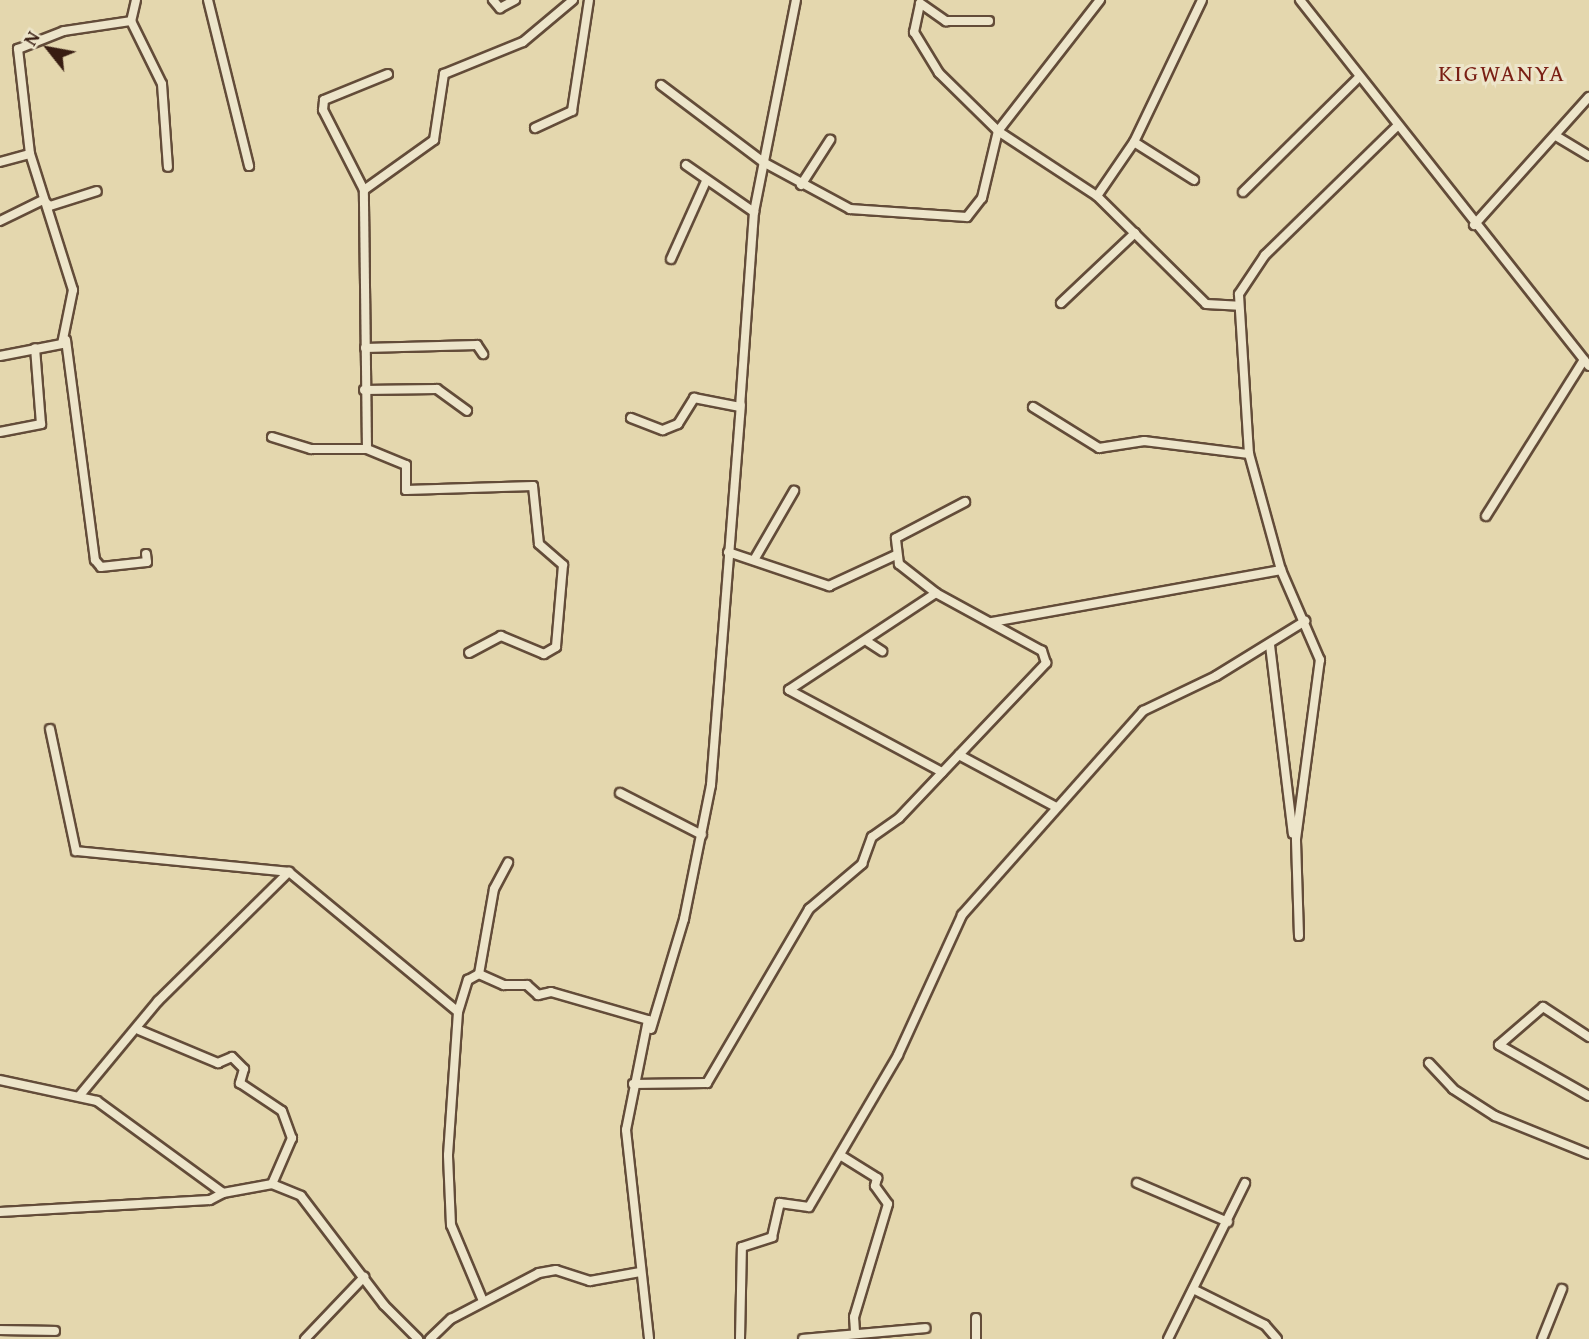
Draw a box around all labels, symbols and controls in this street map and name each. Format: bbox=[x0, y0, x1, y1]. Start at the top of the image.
north arrow bbox=[14, 14, 84, 84]
text: N bbox=[16, 26, 46, 51]
district label: KIGWANYA bbox=[1439, 59, 1565, 87]

